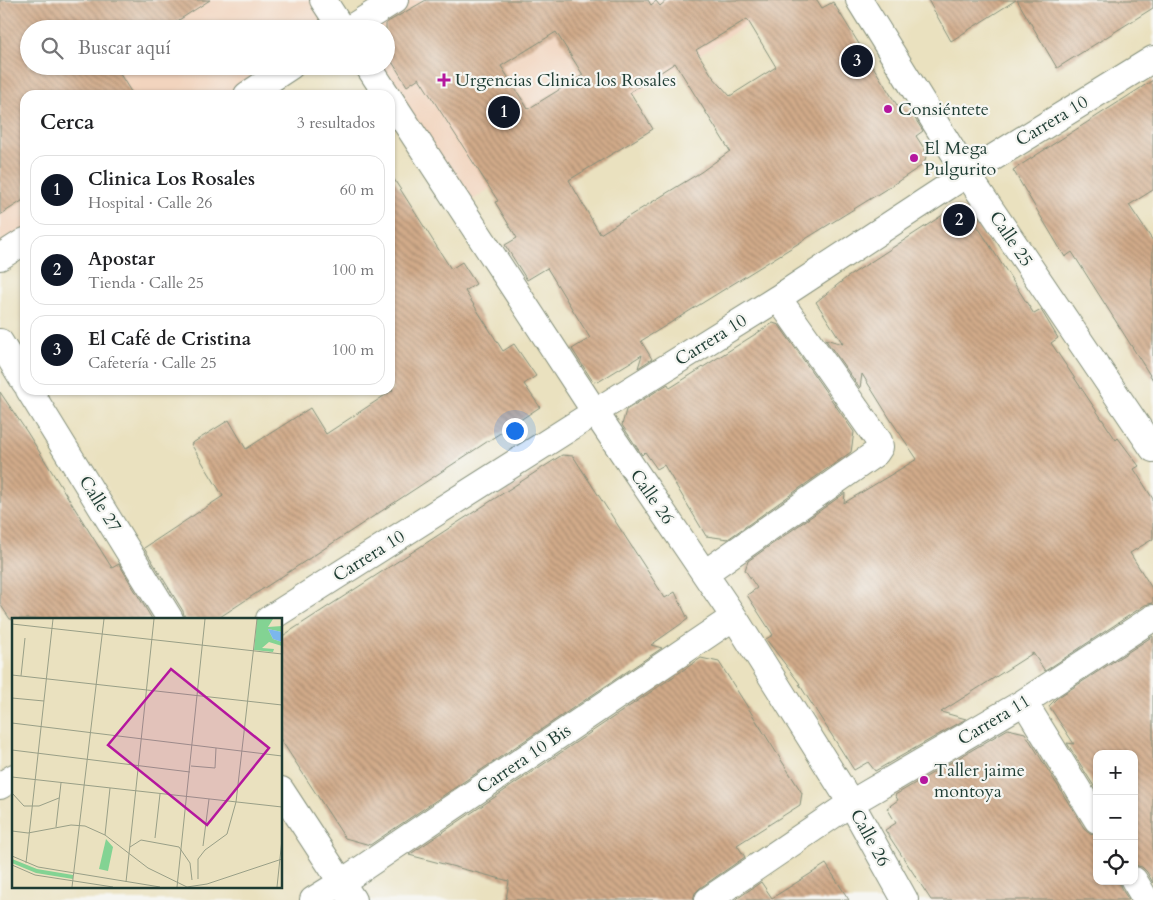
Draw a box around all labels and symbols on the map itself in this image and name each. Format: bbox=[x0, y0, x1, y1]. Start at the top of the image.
pin: 3 bbox=[841, 42, 873, 80]
place label: Urgencias Clinica los Rosales bbox=[455, 68, 676, 93]
marker: Urgencias Clinica los Rosales bbox=[437, 73, 451, 87]
street label: Carrera 10 bbox=[1011, 90, 1093, 152]
pin: 1 bbox=[488, 93, 520, 131]
place label: Consiéntete bbox=[898, 97, 989, 122]
marker: Consiéntete bbox=[882, 103, 894, 115]
place label: El Mega Pulgurito bbox=[924, 136, 996, 182]
marker: El Mega Pulgurito bbox=[908, 152, 920, 164]
pin: 2 bbox=[943, 201, 975, 239]
street label: Calle 25 bbox=[983, 206, 1039, 272]
street label: Carrera 10 bbox=[670, 308, 752, 372]
your location bbox=[502, 418, 528, 444]
street label: Calle 26 bbox=[624, 464, 680, 530]
street label: Calle 27 bbox=[73, 471, 127, 537]
street label: Carrera 10 bbox=[328, 524, 410, 588]
inset map bbox=[12, 618, 282, 888]
street label: Carrera 11 bbox=[953, 689, 1035, 751]
street label: Carrera 10 Bis bbox=[472, 718, 576, 800]
place label: Taller jaime montoya bbox=[934, 758, 1025, 804]
marker: Taller jaime montoya bbox=[918, 774, 930, 786]
street label: Calle 26 bbox=[844, 805, 896, 871]

